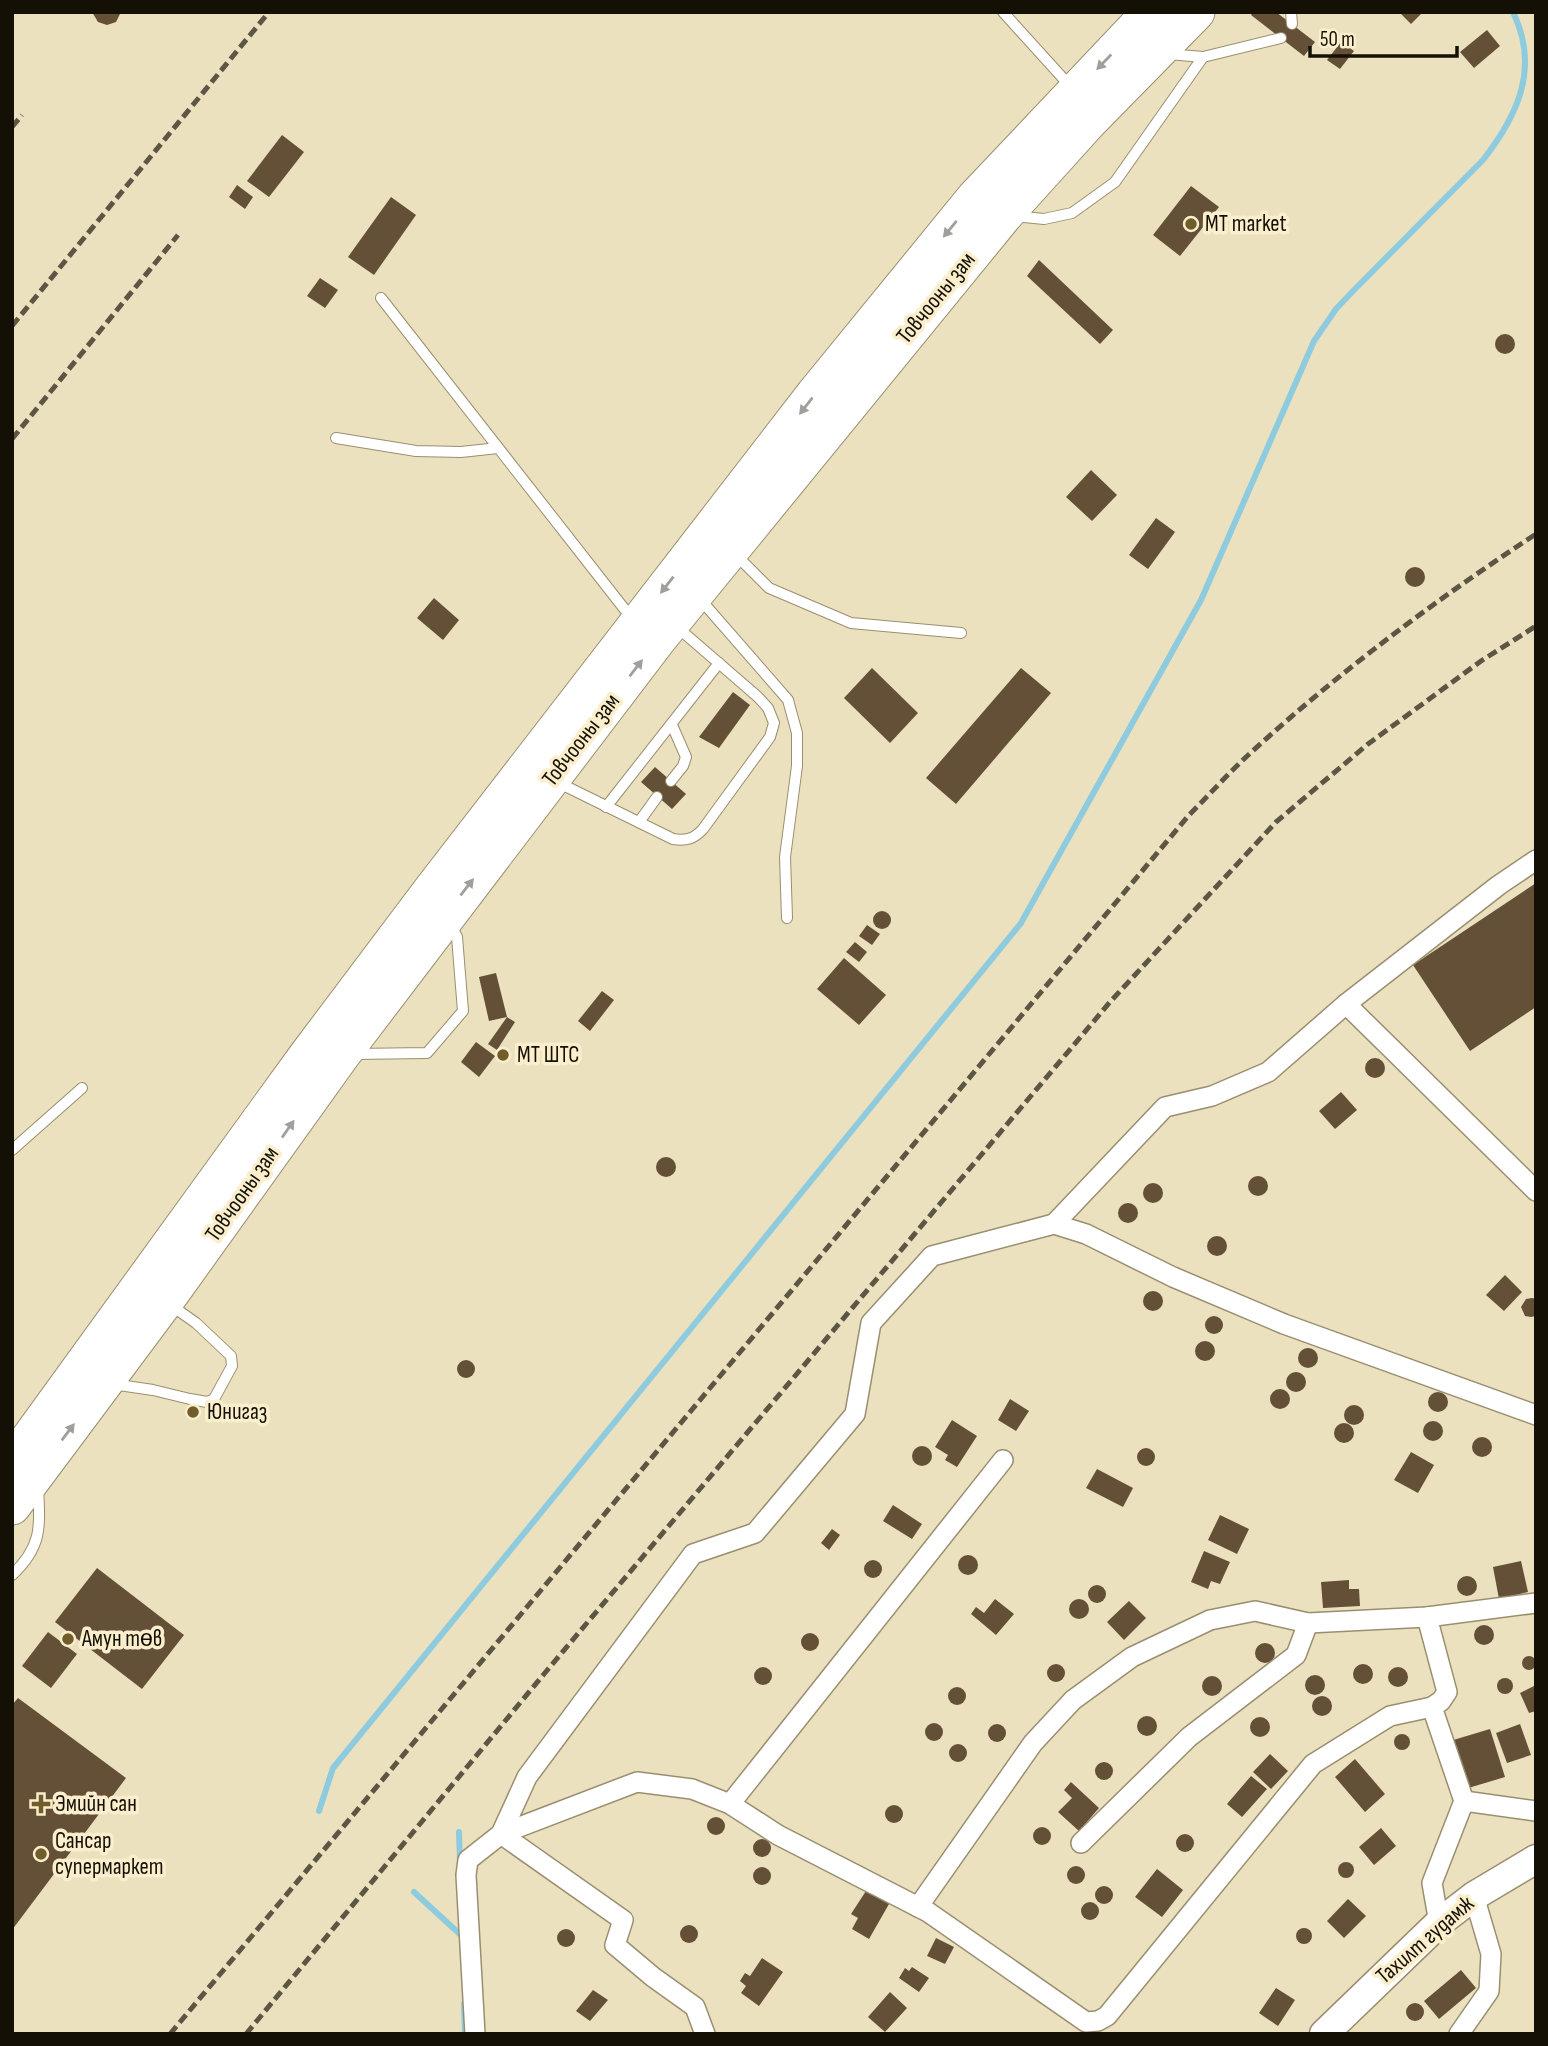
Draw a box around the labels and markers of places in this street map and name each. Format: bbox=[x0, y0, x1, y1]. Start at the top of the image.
place label: MT market bbox=[1205, 210, 1287, 238]
marker: MT market bbox=[1183, 216, 1199, 232]
place label: MT ШТС bbox=[517, 1041, 580, 1069]
marker: MT ШТС bbox=[495, 1047, 511, 1063]
place label: Юнигаз bbox=[207, 1398, 267, 1426]
marker: Юнигаз bbox=[185, 1404, 201, 1420]
place label: Амун төв bbox=[81, 1625, 162, 1653]
marker: Амун төв bbox=[60, 1631, 76, 1647]
place label: Эмийн сан bbox=[55, 1790, 137, 1818]
marker: Эмийн сан bbox=[33, 1796, 49, 1812]
place label: Сансар супермаркет bbox=[55, 1827, 164, 1881]
marker: Сансар супермаркет bbox=[33, 1846, 49, 1862]

